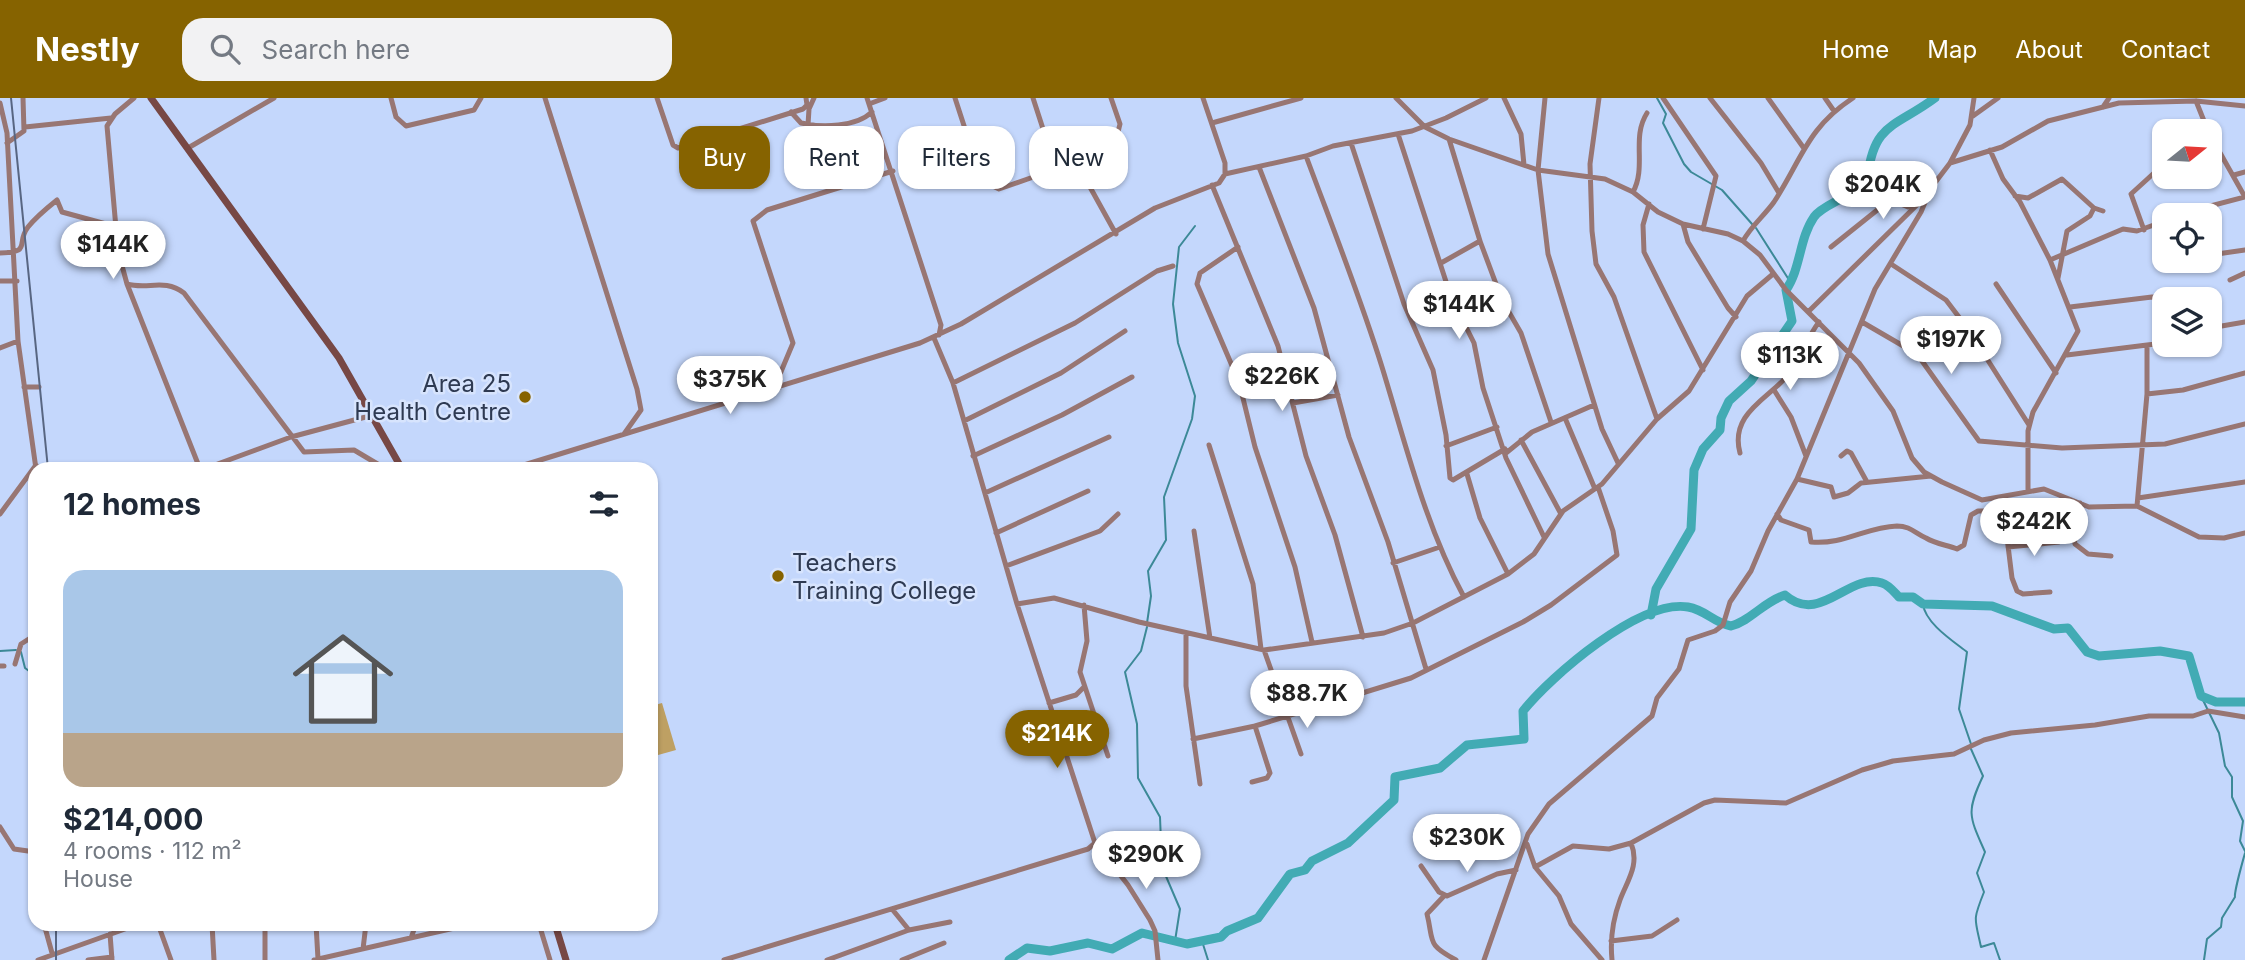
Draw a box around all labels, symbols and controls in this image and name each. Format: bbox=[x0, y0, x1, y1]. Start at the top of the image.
search box bbox=[182, 18, 672, 81]
text: Nestly bbox=[35, 29, 140, 69]
icon: search bbox=[206, 30, 244, 68]
text: Search here bbox=[262, 34, 410, 65]
text: Home bbox=[1822, 35, 1889, 64]
text: Map bbox=[1927, 35, 1977, 64]
text: About bbox=[2015, 35, 2083, 64]
text: Contact bbox=[2121, 35, 2210, 64]
north arrow bbox=[2152, 119, 2222, 189]
map controls bbox=[2152, 119, 2222, 357]
chip: Buy bbox=[679, 126, 770, 189]
chip: Rent bbox=[784, 126, 884, 189]
chip: Filters bbox=[898, 126, 1015, 189]
chip: New bbox=[1029, 126, 1128, 189]
pin: $204K bbox=[1834, 162, 1932, 221]
text: $204K bbox=[1844, 170, 1922, 198]
button: locate bbox=[2152, 203, 2222, 273]
pin: $144K bbox=[64, 222, 162, 281]
text: $144K bbox=[77, 230, 149, 258]
pin: $144K bbox=[1410, 282, 1508, 341]
button: layers bbox=[2152, 287, 2222, 357]
text: $144K bbox=[1423, 290, 1495, 318]
pin: $197K bbox=[1902, 316, 2000, 376]
text: $197K bbox=[1916, 325, 1986, 353]
pin: $113K bbox=[1741, 332, 1839, 392]
text: $113K bbox=[1757, 341, 1823, 369]
pin: $226K bbox=[1233, 354, 1331, 413]
pin: $375K bbox=[681, 356, 779, 416]
text: $226K bbox=[1244, 362, 1320, 390]
text: $375K bbox=[693, 365, 767, 393]
place label: Area 25 Health Centre bbox=[354, 369, 511, 426]
marker: Area 25 Health Centre bbox=[517, 389, 533, 405]
icon: filters bbox=[585, 485, 623, 523]
text: 12 homes bbox=[63, 486, 201, 522]
pin: $242K bbox=[1985, 498, 2083, 558]
text: $242K bbox=[1996, 507, 2072, 535]
place label: Teachers Training College bbox=[792, 548, 976, 605]
marker: Teachers Training College bbox=[770, 568, 786, 584]
icon: home bbox=[280, 616, 406, 742]
pin: $88.7K bbox=[1250, 670, 1364, 730]
text: $88.7K bbox=[1266, 679, 1348, 707]
pin: $214K bbox=[1008, 710, 1106, 770]
text: $214K bbox=[1021, 719, 1093, 747]
text: $214,000 bbox=[63, 801, 204, 837]
pin: $230K bbox=[1418, 814, 1516, 874]
text: $230K bbox=[1429, 823, 1505, 851]
pin: $290K bbox=[1097, 832, 1195, 891]
text: 4 rooms · 112 m² bbox=[63, 837, 242, 865]
text: $290K bbox=[1108, 840, 1184, 868]
text: House bbox=[63, 865, 133, 893]

